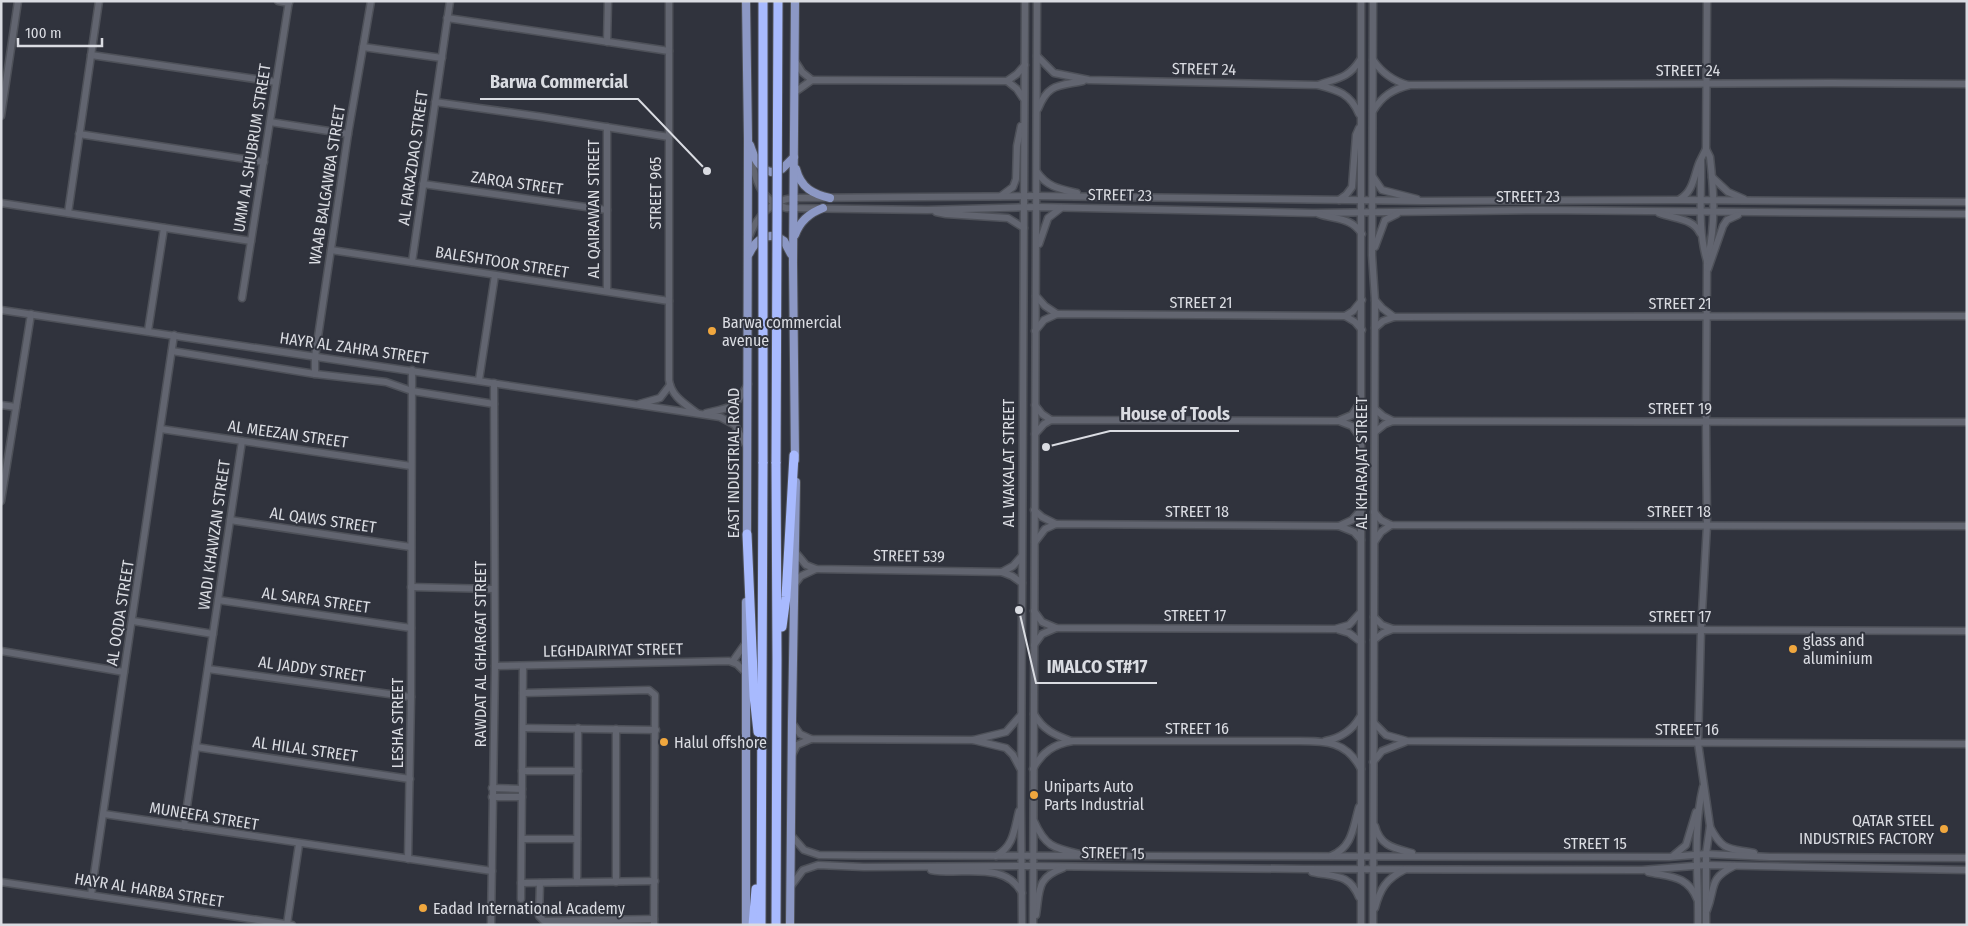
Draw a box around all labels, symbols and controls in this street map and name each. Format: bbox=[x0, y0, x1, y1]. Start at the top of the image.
scale bar bbox=[18, 15, 101, 47]
text: 100 m bbox=[25, 24, 62, 42]
street label: STREET 24 bbox=[1172, 59, 1237, 79]
street label: STREET 24 bbox=[1656, 61, 1720, 80]
street label: UMM AL SHUBRUM STREET bbox=[229, 62, 275, 234]
callout: Barwa Commercial bbox=[480, 66, 638, 99]
text: Barwa Commercial bbox=[490, 71, 628, 93]
street label: AL FARAZDAQ STREET bbox=[394, 89, 432, 227]
street label: WAAB BALGAWBA STREET bbox=[305, 103, 349, 266]
street label: AL QAIRAWAN STREET bbox=[584, 139, 603, 278]
street label: STREET 965 bbox=[646, 157, 665, 229]
street label: ZARQA STREET bbox=[470, 167, 565, 199]
street label: STREET 23 bbox=[1088, 185, 1152, 205]
street label: STREET 23 bbox=[1496, 187, 1560, 206]
street label: BALESHTOOR STREET bbox=[434, 242, 571, 282]
street label: STREET 21 bbox=[1170, 293, 1232, 312]
street label: STREET 21 bbox=[1649, 294, 1711, 313]
place label: Barwa commercial avenue bbox=[722, 313, 841, 350]
marker: Barwa commercial avenue bbox=[706, 325, 718, 337]
street label: HAYR AL ZAHRA STREET bbox=[279, 328, 430, 368]
street label: EAST INDUSTRIAL ROAD bbox=[724, 388, 743, 538]
street label: AL KHARAJAT STREET bbox=[1352, 396, 1371, 529]
street label: AL WAKALAT STREET bbox=[999, 398, 1018, 527]
callout: House of Tools bbox=[1110, 398, 1239, 431]
street label: STREET 19 bbox=[1648, 399, 1712, 418]
text: House of Tools bbox=[1120, 403, 1230, 425]
street label: AL MEEZAN STREET bbox=[227, 416, 350, 452]
street label: WADI KHAWZAN STREET bbox=[194, 458, 234, 611]
street label: STREET 18 bbox=[1165, 502, 1229, 521]
street label: STREET 18 bbox=[1647, 502, 1711, 521]
street label: AL QAWS STREET bbox=[269, 503, 378, 537]
street label: STREET 539 bbox=[873, 546, 945, 566]
street label: AL OQDA STREET bbox=[102, 558, 138, 667]
street label: RAWDAT AL GHARGAT STREET bbox=[471, 560, 490, 747]
street label: AL SARFA STREET bbox=[261, 583, 372, 617]
street label: STREET 17 bbox=[1164, 606, 1227, 625]
street label: STREET 17 bbox=[1649, 607, 1712, 626]
place label: glass and aluminium bbox=[1803, 631, 1873, 668]
street label: LEGHDAIRIYAT STREET bbox=[543, 639, 684, 661]
marker: glass and aluminium bbox=[1787, 643, 1799, 655]
callout: IMALCO ST#17 bbox=[1036, 650, 1157, 683]
street label: AL JADDY STREET bbox=[257, 652, 367, 686]
text: IMALCO ST#17 bbox=[1047, 656, 1148, 678]
street label: LESHA STREET bbox=[388, 677, 407, 768]
street label: STREET 16 bbox=[1165, 719, 1229, 738]
street label: STREET 16 bbox=[1655, 720, 1719, 739]
street label: AL HILAL STREET bbox=[251, 732, 359, 766]
place label: Halul offshore bbox=[674, 733, 767, 752]
marker: Halul offshore bbox=[658, 736, 670, 748]
place label: Uniparts Auto Parts Industrial bbox=[1044, 777, 1144, 814]
marker: Uniparts Auto Parts Industrial bbox=[1028, 789, 1040, 801]
street label: MUNEEFA STREET bbox=[148, 798, 260, 834]
place label: QATAR STEEL INDUSTRIES FACTORY bbox=[1799, 811, 1934, 848]
marker: QATAR STEEL INDUSTRIES FACTORY bbox=[1938, 823, 1950, 835]
street label: STREET 15 bbox=[1563, 834, 1627, 853]
street label: STREET 15 bbox=[1081, 843, 1145, 863]
street label: HAYR AL HARBA STREET bbox=[73, 869, 226, 911]
place label: Eadad International Academy bbox=[433, 899, 626, 918]
marker: Eadad International Academy bbox=[417, 902, 429, 914]

